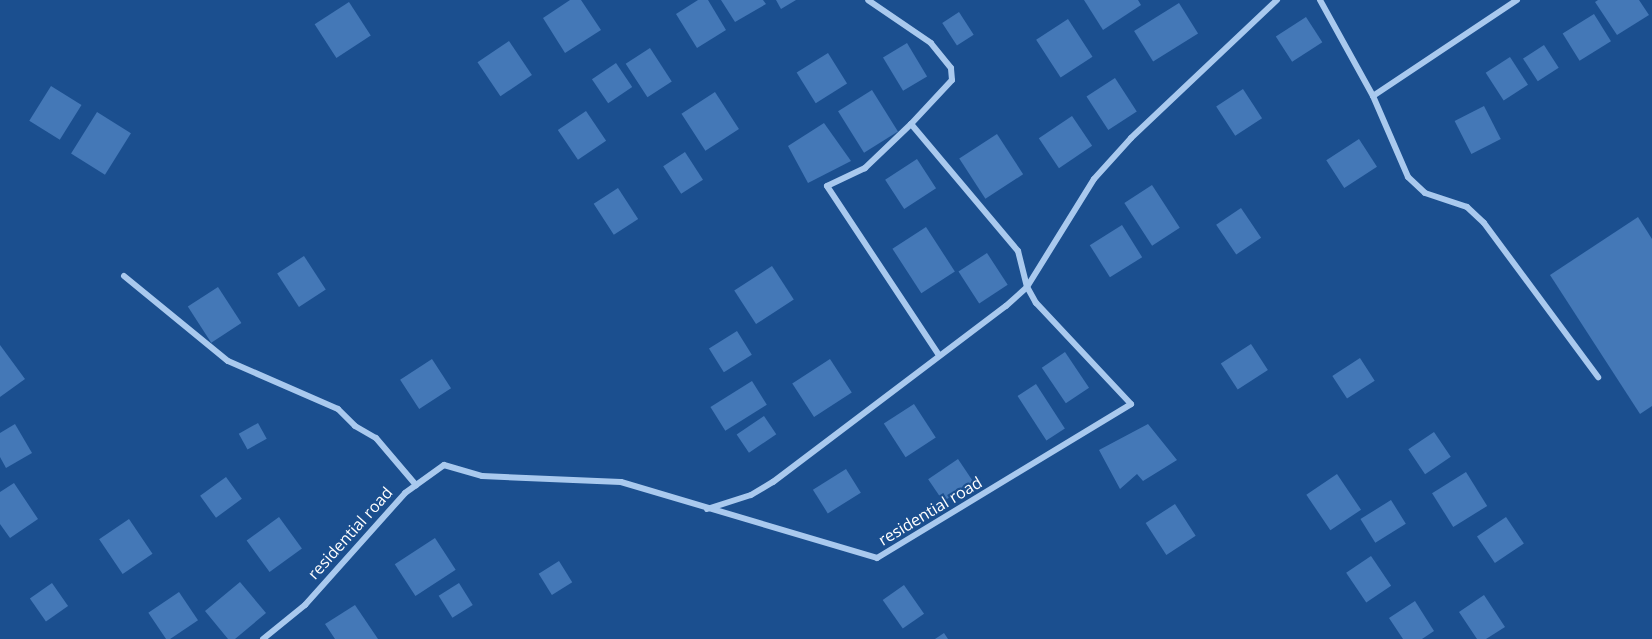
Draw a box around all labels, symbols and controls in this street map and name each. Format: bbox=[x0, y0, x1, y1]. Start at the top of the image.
street label: residential road bbox=[875, 473, 985, 549]
street label: residential road bbox=[304, 483, 396, 583]

